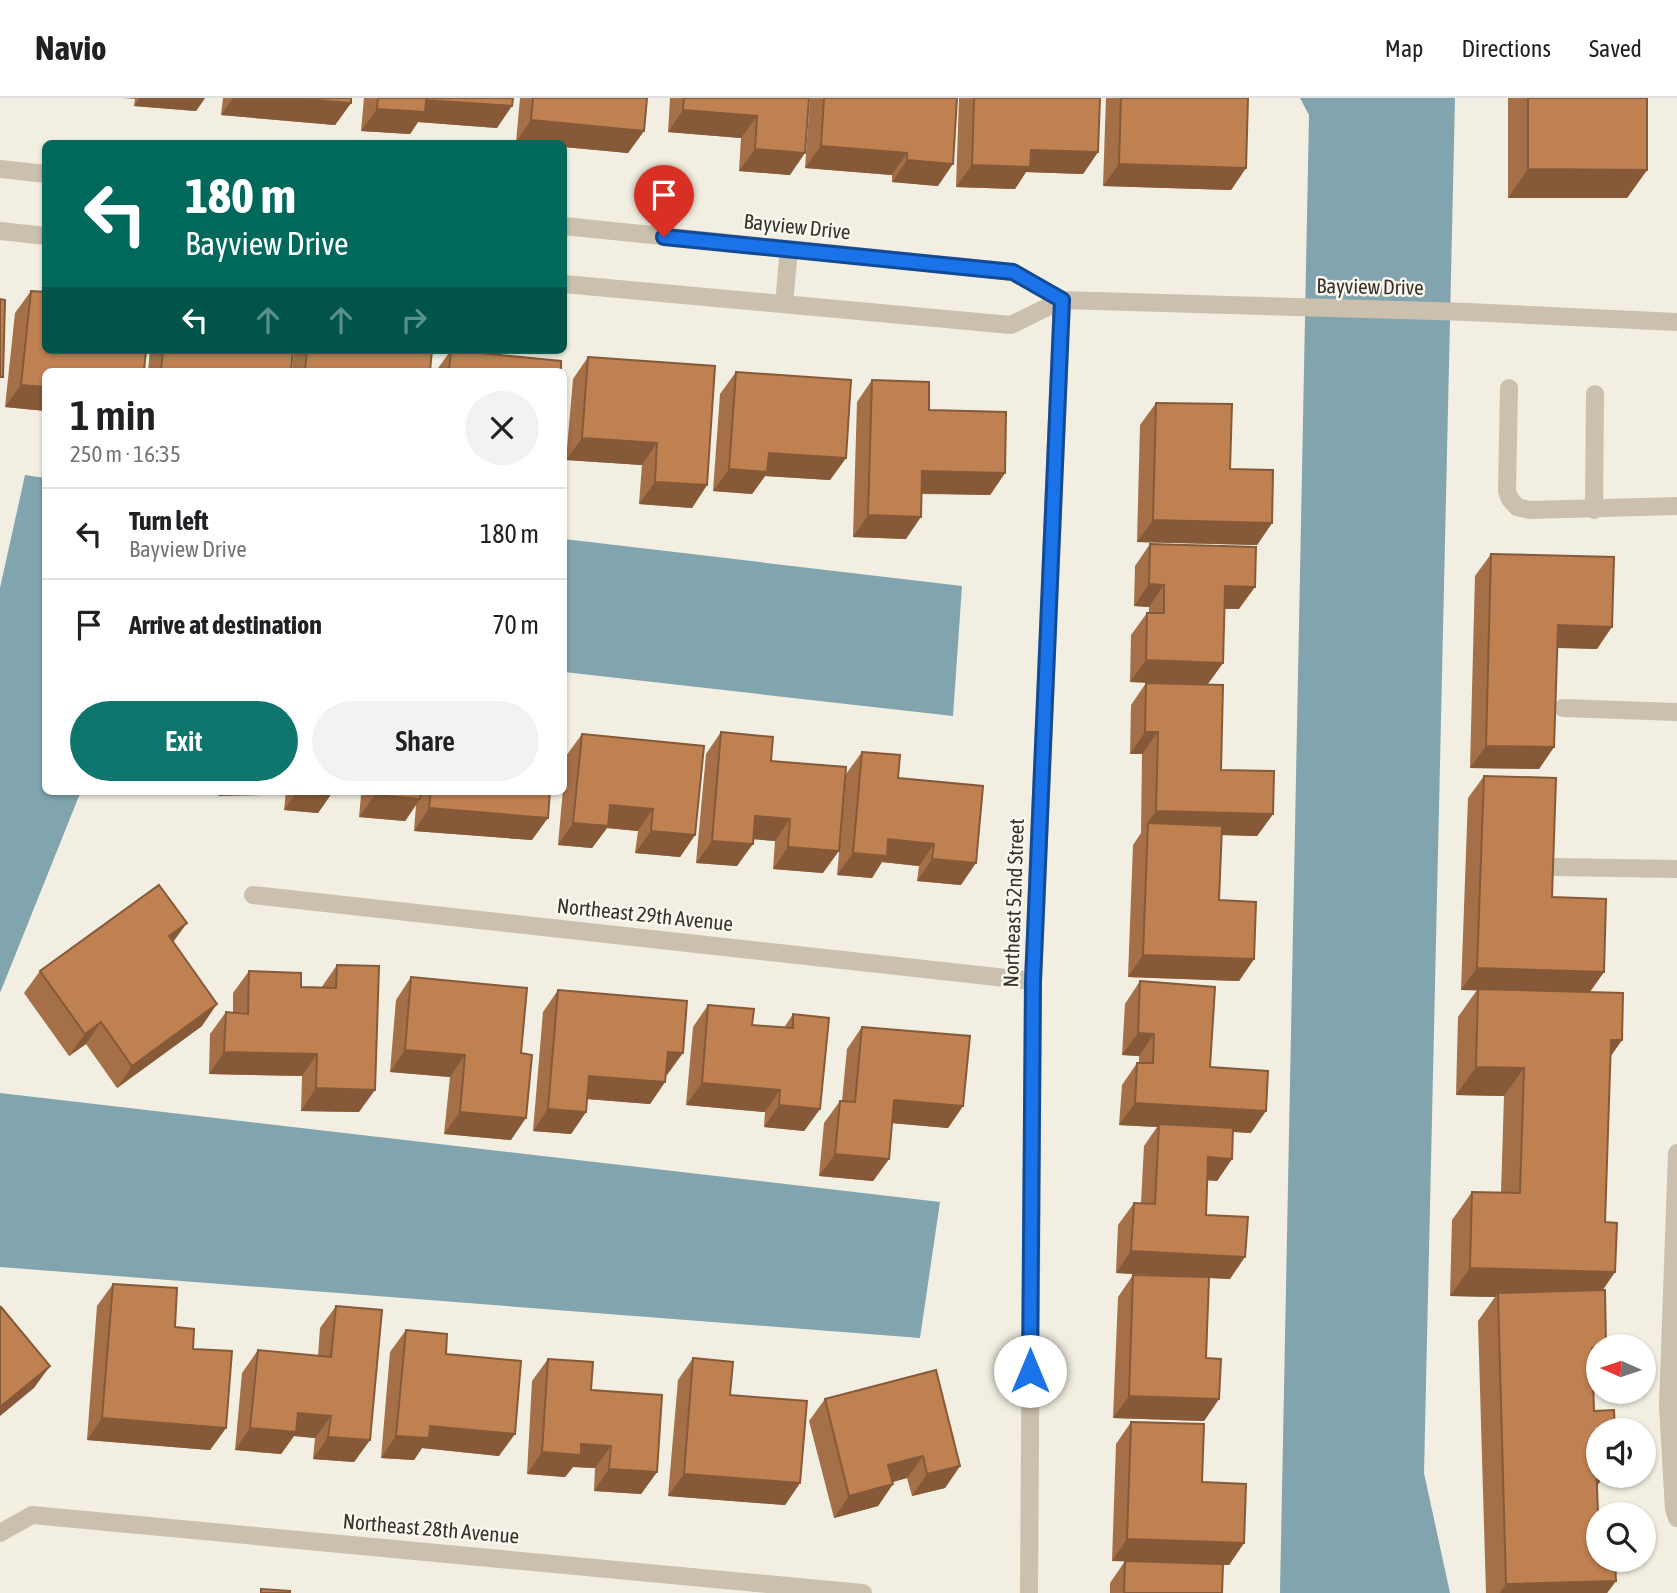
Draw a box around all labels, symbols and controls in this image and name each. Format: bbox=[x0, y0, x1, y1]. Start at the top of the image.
text: Navio bbox=[35, 29, 107, 67]
text: Map bbox=[1385, 35, 1423, 62]
text: Directions bbox=[1461, 35, 1551, 62]
text: Saved bbox=[1589, 35, 1642, 62]
pin bbox=[634, 165, 694, 237]
text: 180 m bbox=[185, 167, 296, 223]
icon: left bbox=[70, 168, 161, 259]
icon: arrive bbox=[645, 176, 683, 214]
street label: Bayview Drive bbox=[742, 208, 852, 244]
text: Bayview Drive bbox=[185, 225, 349, 262]
street label: Bayview Drive bbox=[1316, 273, 1424, 299]
icon: left bbox=[176, 301, 214, 339]
icon: ahead bbox=[249, 301, 287, 339]
icon: ahead bbox=[322, 301, 360, 339]
icon: right bbox=[395, 301, 433, 339]
text: 1 min bbox=[70, 391, 156, 439]
button: close bbox=[465, 391, 539, 465]
text: 250 m · 16:35 bbox=[70, 441, 181, 467]
text: Turn left bbox=[129, 506, 209, 536]
icon: left bbox=[70, 515, 108, 553]
text: 180 m bbox=[480, 519, 539, 549]
text: Bayview Drive bbox=[129, 536, 247, 562]
icon: arrive bbox=[70, 606, 108, 644]
text: Arrive at destination bbox=[129, 610, 322, 640]
text: 70 m bbox=[492, 610, 539, 640]
button: Exit bbox=[70, 701, 298, 781]
button: Share bbox=[312, 701, 539, 781]
street label: Northeast 52nd Street bbox=[998, 818, 1028, 988]
street label: Northeast 29th Avenue bbox=[556, 893, 734, 935]
position arrow bbox=[993, 1334, 1067, 1408]
north arrow bbox=[1586, 1334, 1656, 1404]
map controls bbox=[1586, 1334, 1656, 1572]
button: sound bbox=[1586, 1418, 1656, 1488]
button: search bbox=[1586, 1502, 1656, 1572]
street label: Northeast 28th Avenue bbox=[342, 1508, 520, 1548]

